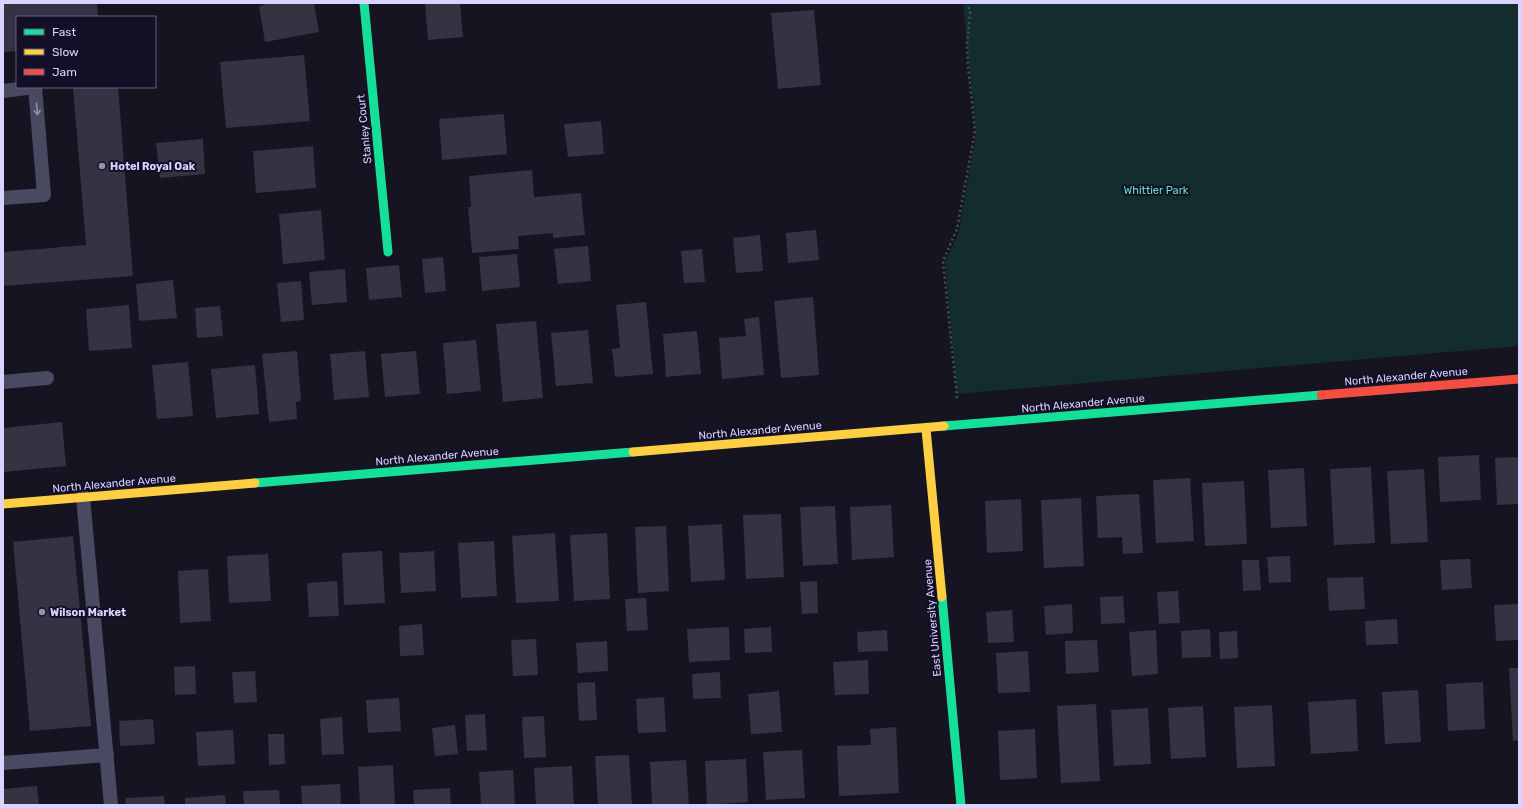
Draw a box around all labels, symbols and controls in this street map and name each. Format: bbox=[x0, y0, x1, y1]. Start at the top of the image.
legend bbox=[16, 16, 156, 88]
text: Fast bbox=[52, 25, 76, 39]
text: Slow bbox=[52, 45, 79, 59]
text: Jam bbox=[52, 65, 77, 79]
street label: Stanley Court bbox=[354, 93, 375, 164]
one-way arrow bbox=[33, 102, 40, 115]
place label: Hotel Royal Oak bbox=[110, 160, 196, 173]
marker: Hotel Royal Oak bbox=[97, 161, 107, 171]
park label: Whittier Park bbox=[1123, 184, 1189, 197]
street label: North Alexander Avenue bbox=[1344, 365, 1468, 388]
street label: North Alexander Avenue bbox=[1021, 392, 1145, 415]
street label: North Alexander Avenue bbox=[698, 419, 822, 442]
street label: North Alexander Avenue bbox=[375, 445, 499, 468]
street label: North Alexander Avenue bbox=[52, 472, 176, 495]
street label: East University Avenue bbox=[921, 559, 944, 677]
place label: Wilson Market bbox=[50, 606, 126, 619]
marker: Wilson Market bbox=[37, 607, 47, 617]

